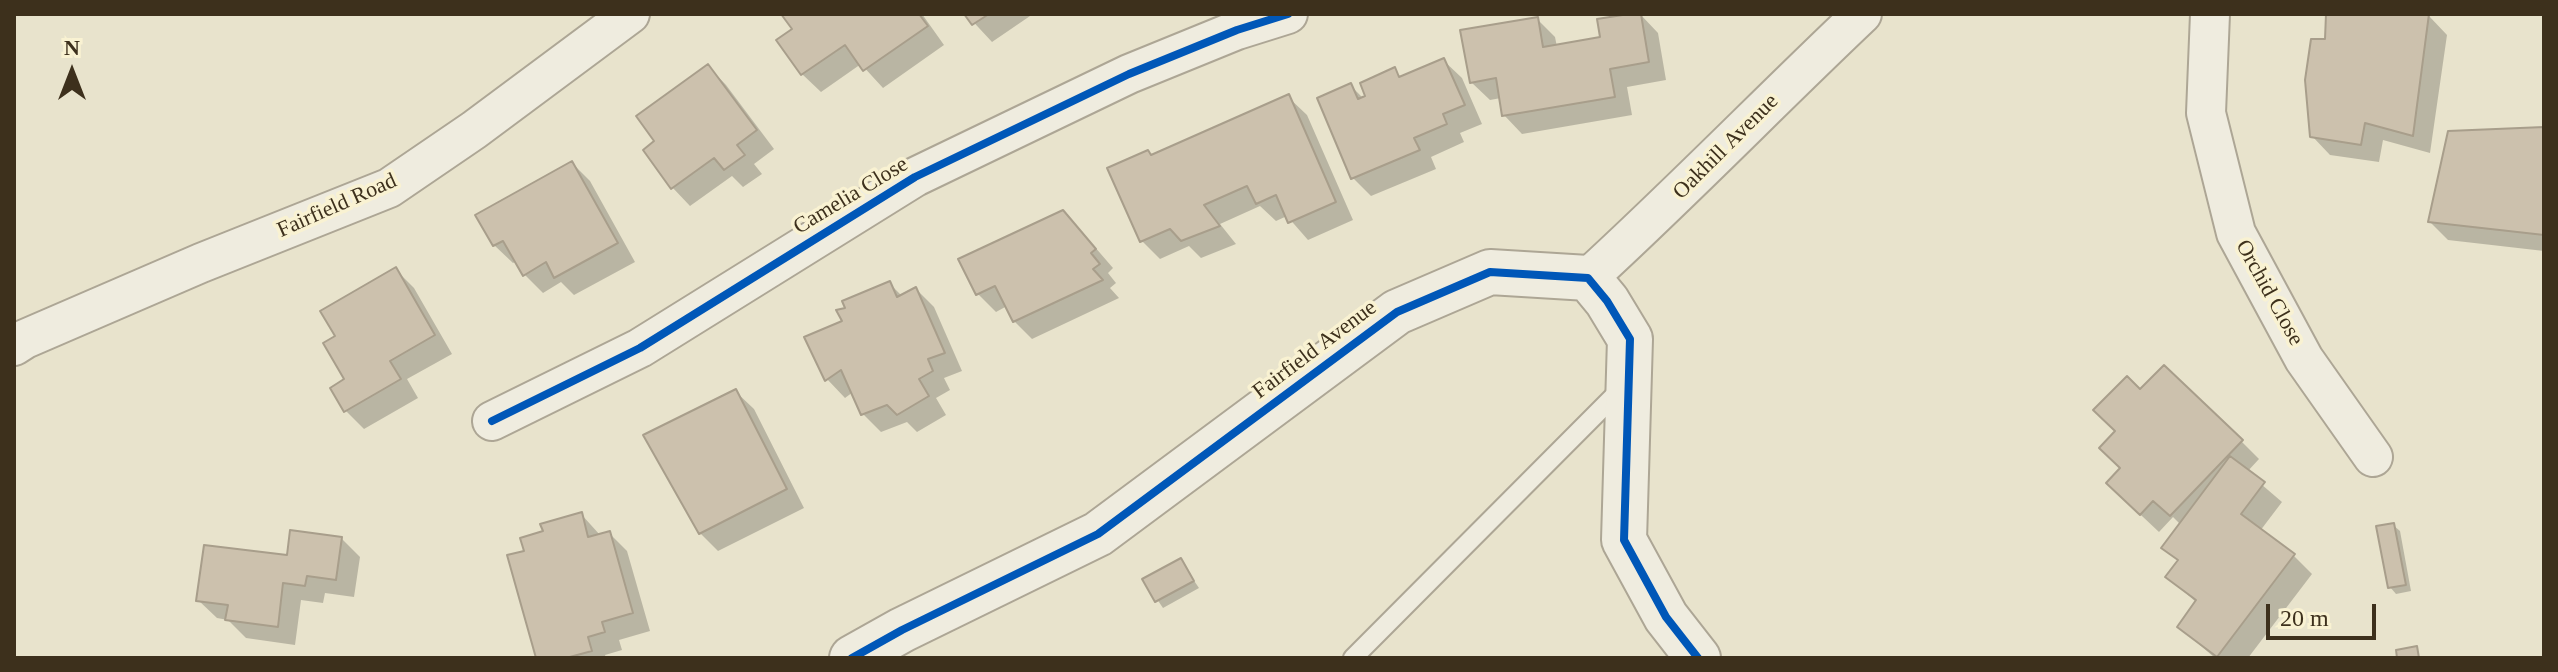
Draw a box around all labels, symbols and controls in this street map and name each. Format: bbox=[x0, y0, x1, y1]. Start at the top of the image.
north arrow bbox=[32, 32, 112, 112]
text: N bbox=[64, 35, 80, 60]
street label: Oakhill Avenue bbox=[1668, 89, 1784, 205]
street label: Camelia Close bbox=[789, 151, 913, 241]
street label: Fairfield Road bbox=[273, 168, 401, 244]
street label: Orchid Close bbox=[2229, 236, 2309, 350]
street label: Fairfield Avenue bbox=[1248, 295, 1382, 405]
scale bar bbox=[2270, 588, 2380, 638]
text: 20 m bbox=[2280, 605, 2329, 631]

